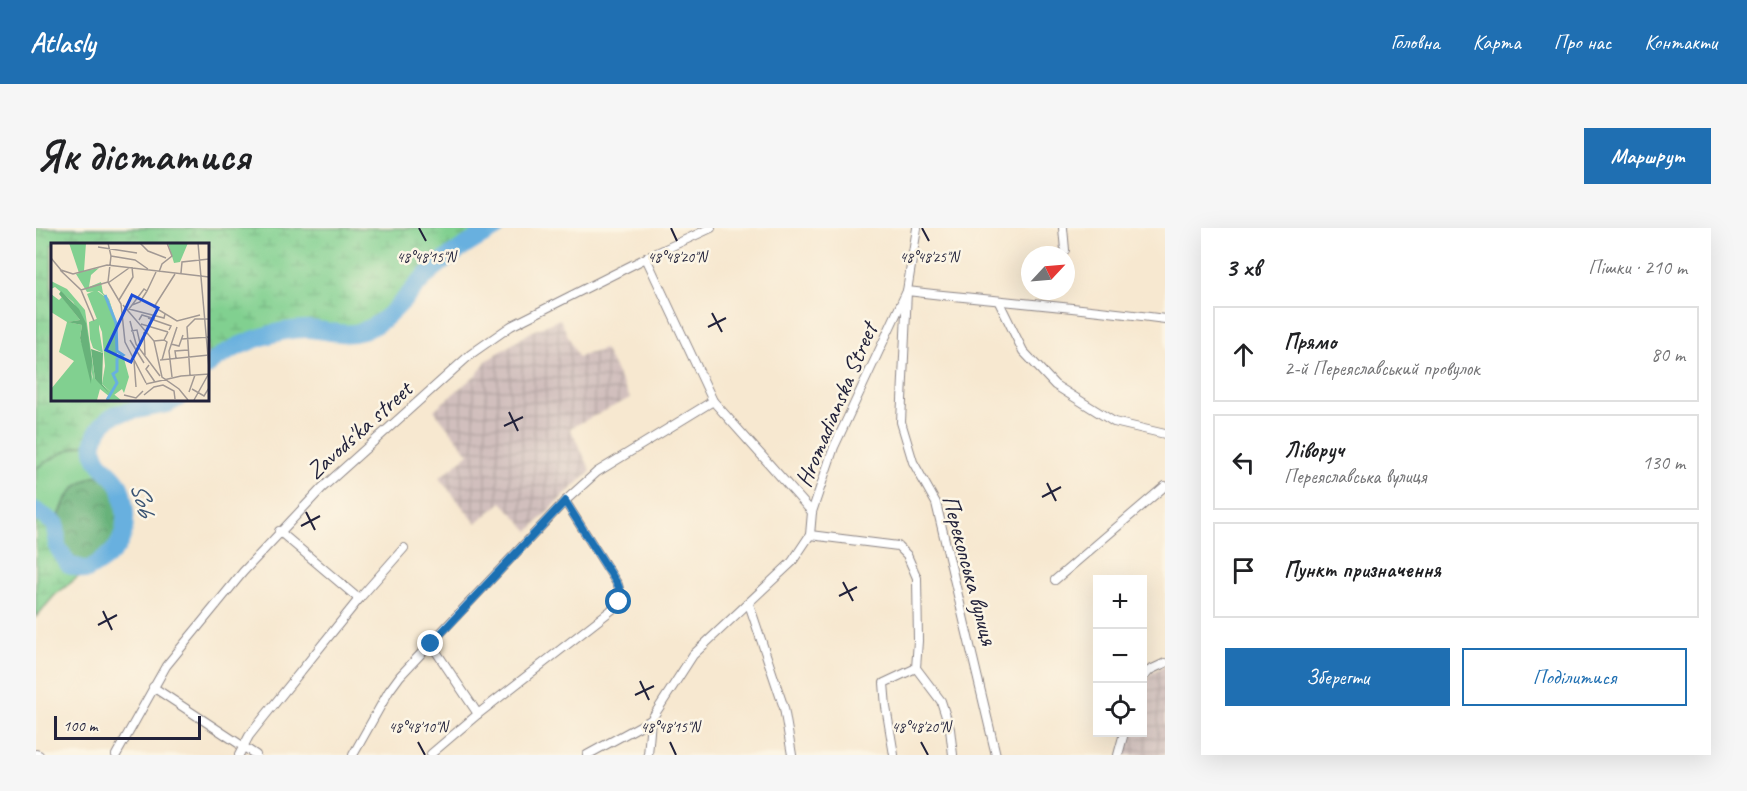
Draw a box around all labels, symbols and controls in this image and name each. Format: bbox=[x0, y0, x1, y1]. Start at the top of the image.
text: Atlasly bbox=[30, 25, 95, 60]
text: Головна bbox=[1391, 29, 1440, 55]
text: Карта bbox=[1473, 29, 1521, 55]
text: Про нас bbox=[1554, 29, 1611, 55]
text: Контакти bbox=[1644, 29, 1717, 55]
button: Маршрут bbox=[1584, 128, 1711, 184]
text: Як дістатися bbox=[36, 130, 250, 183]
inset map bbox=[51, 243, 208, 400]
north arrow bbox=[1021, 246, 1075, 300]
text: 48°48'15"N bbox=[396, 248, 459, 267]
text: 48°48'20"N bbox=[647, 248, 710, 267]
text: 48°48'25"N bbox=[899, 248, 962, 267]
text: 3 хв bbox=[1225, 251, 1260, 284]
text: Пішки · 210 m bbox=[1588, 255, 1687, 280]
street label: Hromadianska Street bbox=[788, 316, 885, 491]
text: Прямо bbox=[1284, 328, 1336, 356]
icon: ahead bbox=[1227, 338, 1260, 371]
text: 80 m bbox=[1651, 342, 1685, 367]
text: 2-й Переяславський провулок bbox=[1284, 356, 1480, 381]
street label: Zavods'ka street bbox=[300, 373, 420, 485]
text: Ліворуч bbox=[1284, 436, 1344, 464]
icon: left bbox=[1227, 446, 1260, 479]
text: 130 m bbox=[1642, 450, 1685, 475]
text: Переяславська вулиця bbox=[1284, 464, 1426, 489]
water label: Sob bbox=[123, 479, 163, 522]
street label: Перекопська вулиця bbox=[936, 492, 1005, 650]
icon: arrive bbox=[1227, 554, 1260, 587]
text: Пункт призначення bbox=[1284, 556, 1441, 584]
map controls bbox=[1093, 575, 1147, 737]
button: + bbox=[1093, 575, 1147, 629]
route start bbox=[605, 588, 631, 614]
button: − bbox=[1093, 629, 1147, 683]
route end bbox=[417, 630, 443, 656]
button: Зберегти bbox=[1225, 648, 1450, 706]
button: Поділитися bbox=[1462, 648, 1687, 706]
button: locate bbox=[1093, 683, 1147, 737]
scale bar bbox=[54, 713, 201, 741]
text: 100 m bbox=[63, 716, 97, 736]
text: 48°48'10"N bbox=[388, 718, 451, 737]
text: 48°48'15"N bbox=[640, 718, 703, 737]
text: 48°48'20"N bbox=[891, 718, 954, 737]

